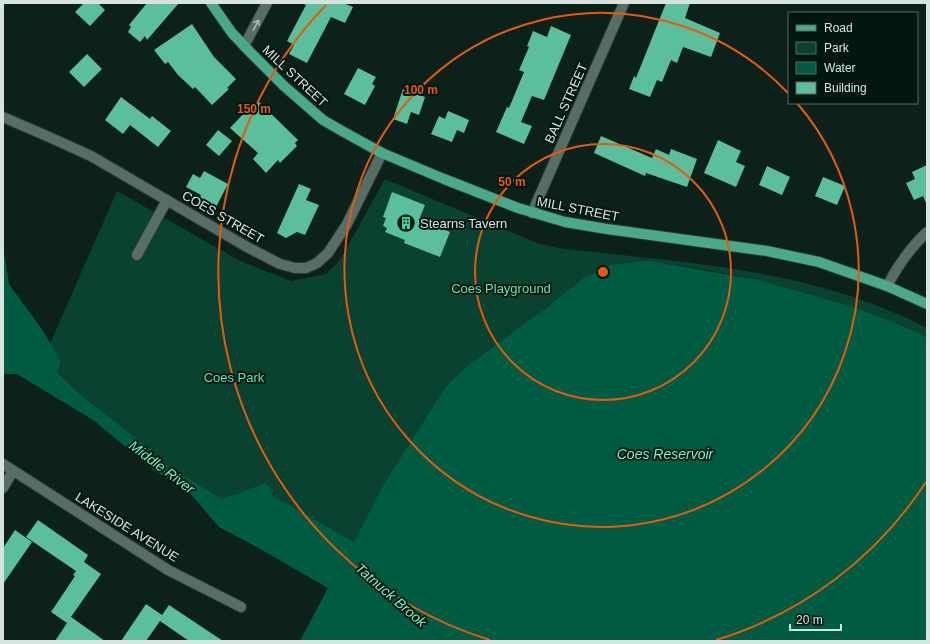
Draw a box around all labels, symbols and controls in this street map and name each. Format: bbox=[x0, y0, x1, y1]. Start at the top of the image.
legend bbox=[788, 12, 918, 104]
one-way arrow bbox=[253, 19, 260, 31]
text: Road bbox=[824, 21, 853, 35]
text: Park bbox=[824, 41, 850, 55]
street label: MILL STREET bbox=[259, 42, 331, 110]
street label: BALL STREET bbox=[542, 61, 590, 145]
text: Water bbox=[824, 61, 856, 75]
text: Building bbox=[824, 81, 867, 95]
text: 100 m bbox=[404, 83, 438, 97]
text: 150 m bbox=[237, 102, 271, 116]
text: 50 m bbox=[498, 175, 526, 189]
street label: COES STREET bbox=[180, 188, 267, 246]
street label: MILL STREET bbox=[536, 194, 620, 224]
building icon: Stearns Tavern bbox=[395, 212, 417, 234]
place label: Stearns Tavern bbox=[420, 216, 507, 231]
centre of rings bbox=[596, 265, 610, 279]
park label: Coes Playground bbox=[451, 281, 551, 296]
park label: Coes Park bbox=[204, 370, 265, 385]
water label: Middle River bbox=[126, 437, 199, 498]
water label: Coes Reservoir bbox=[617, 446, 715, 462]
street label: LAKESIDE AVENUE bbox=[73, 489, 182, 565]
water label: Tatnuck Brook bbox=[352, 560, 431, 631]
scale bar bbox=[790, 606, 841, 632]
text: 20 m bbox=[796, 613, 823, 627]

